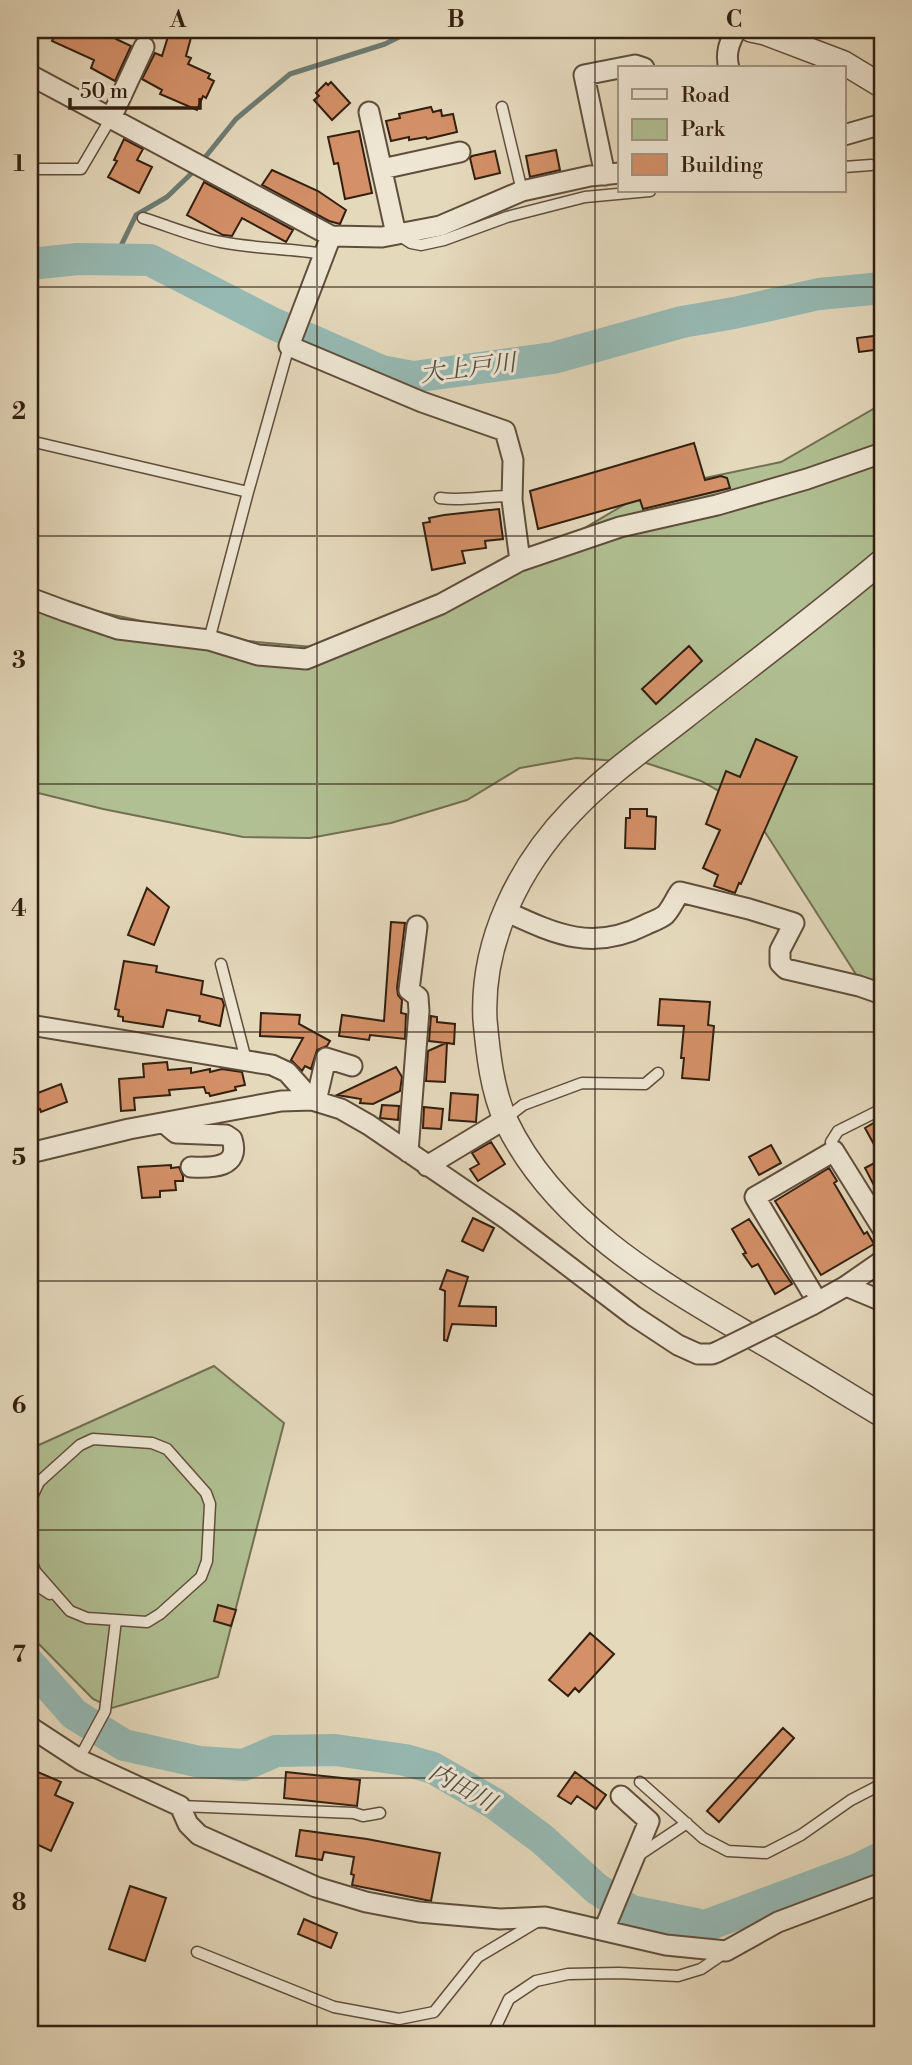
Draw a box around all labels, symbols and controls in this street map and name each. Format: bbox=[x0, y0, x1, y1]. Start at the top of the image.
text: A bbox=[169, 6, 187, 34]
text: B bbox=[447, 6, 465, 34]
text: C bbox=[726, 6, 742, 34]
scale bar bbox=[70, 66, 200, 110]
legend bbox=[618, 66, 846, 192]
text: 50 m bbox=[80, 79, 128, 105]
text: Road bbox=[681, 83, 730, 109]
text: Park bbox=[681, 117, 726, 143]
text: 1 bbox=[13, 150, 25, 178]
text: Building bbox=[680, 153, 763, 179]
water label: 大上戸川 bbox=[419, 348, 520, 390]
text: 2 bbox=[12, 398, 26, 426]
text: 3 bbox=[12, 647, 26, 675]
text: 4 bbox=[11, 895, 27, 923]
text: 5 bbox=[12, 1144, 26, 1172]
text: 6 bbox=[12, 1392, 26, 1420]
text: 7 bbox=[12, 1641, 26, 1669]
water label: 内田川 bbox=[423, 1757, 503, 1820]
text: 8 bbox=[12, 1889, 26, 1917]

